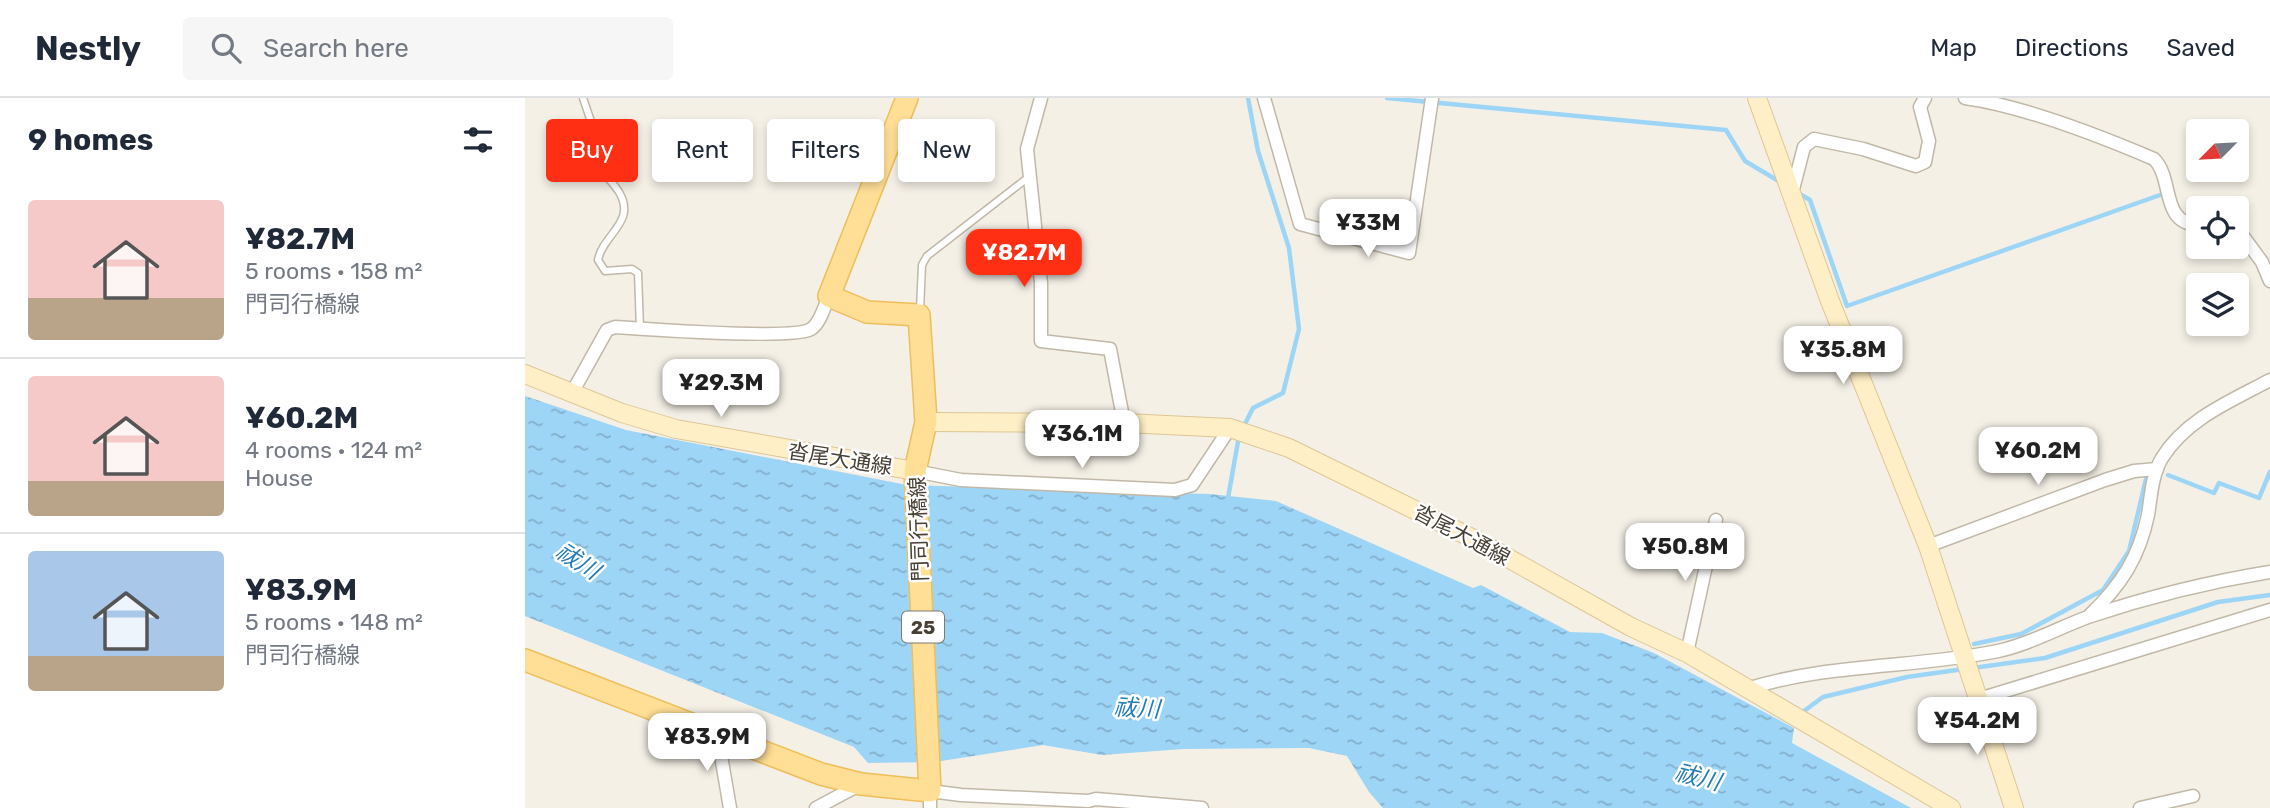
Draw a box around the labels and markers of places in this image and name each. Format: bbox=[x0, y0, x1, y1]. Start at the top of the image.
pin: ¥33M bbox=[1327, 200, 1409, 259]
pin: ¥82.7M bbox=[967, 230, 1081, 289]
pin: ¥35.8M bbox=[1786, 327, 1900, 386]
pin: ¥29.3M bbox=[664, 360, 778, 419]
pin: ¥36.1M bbox=[1025, 410, 1139, 470]
pin: ¥60.2M bbox=[1981, 428, 2095, 487]
pin: ¥50.8M bbox=[1628, 524, 1742, 583]
pin: ¥54.2M bbox=[1920, 698, 2034, 757]
pin: ¥83.9M bbox=[650, 714, 764, 773]

